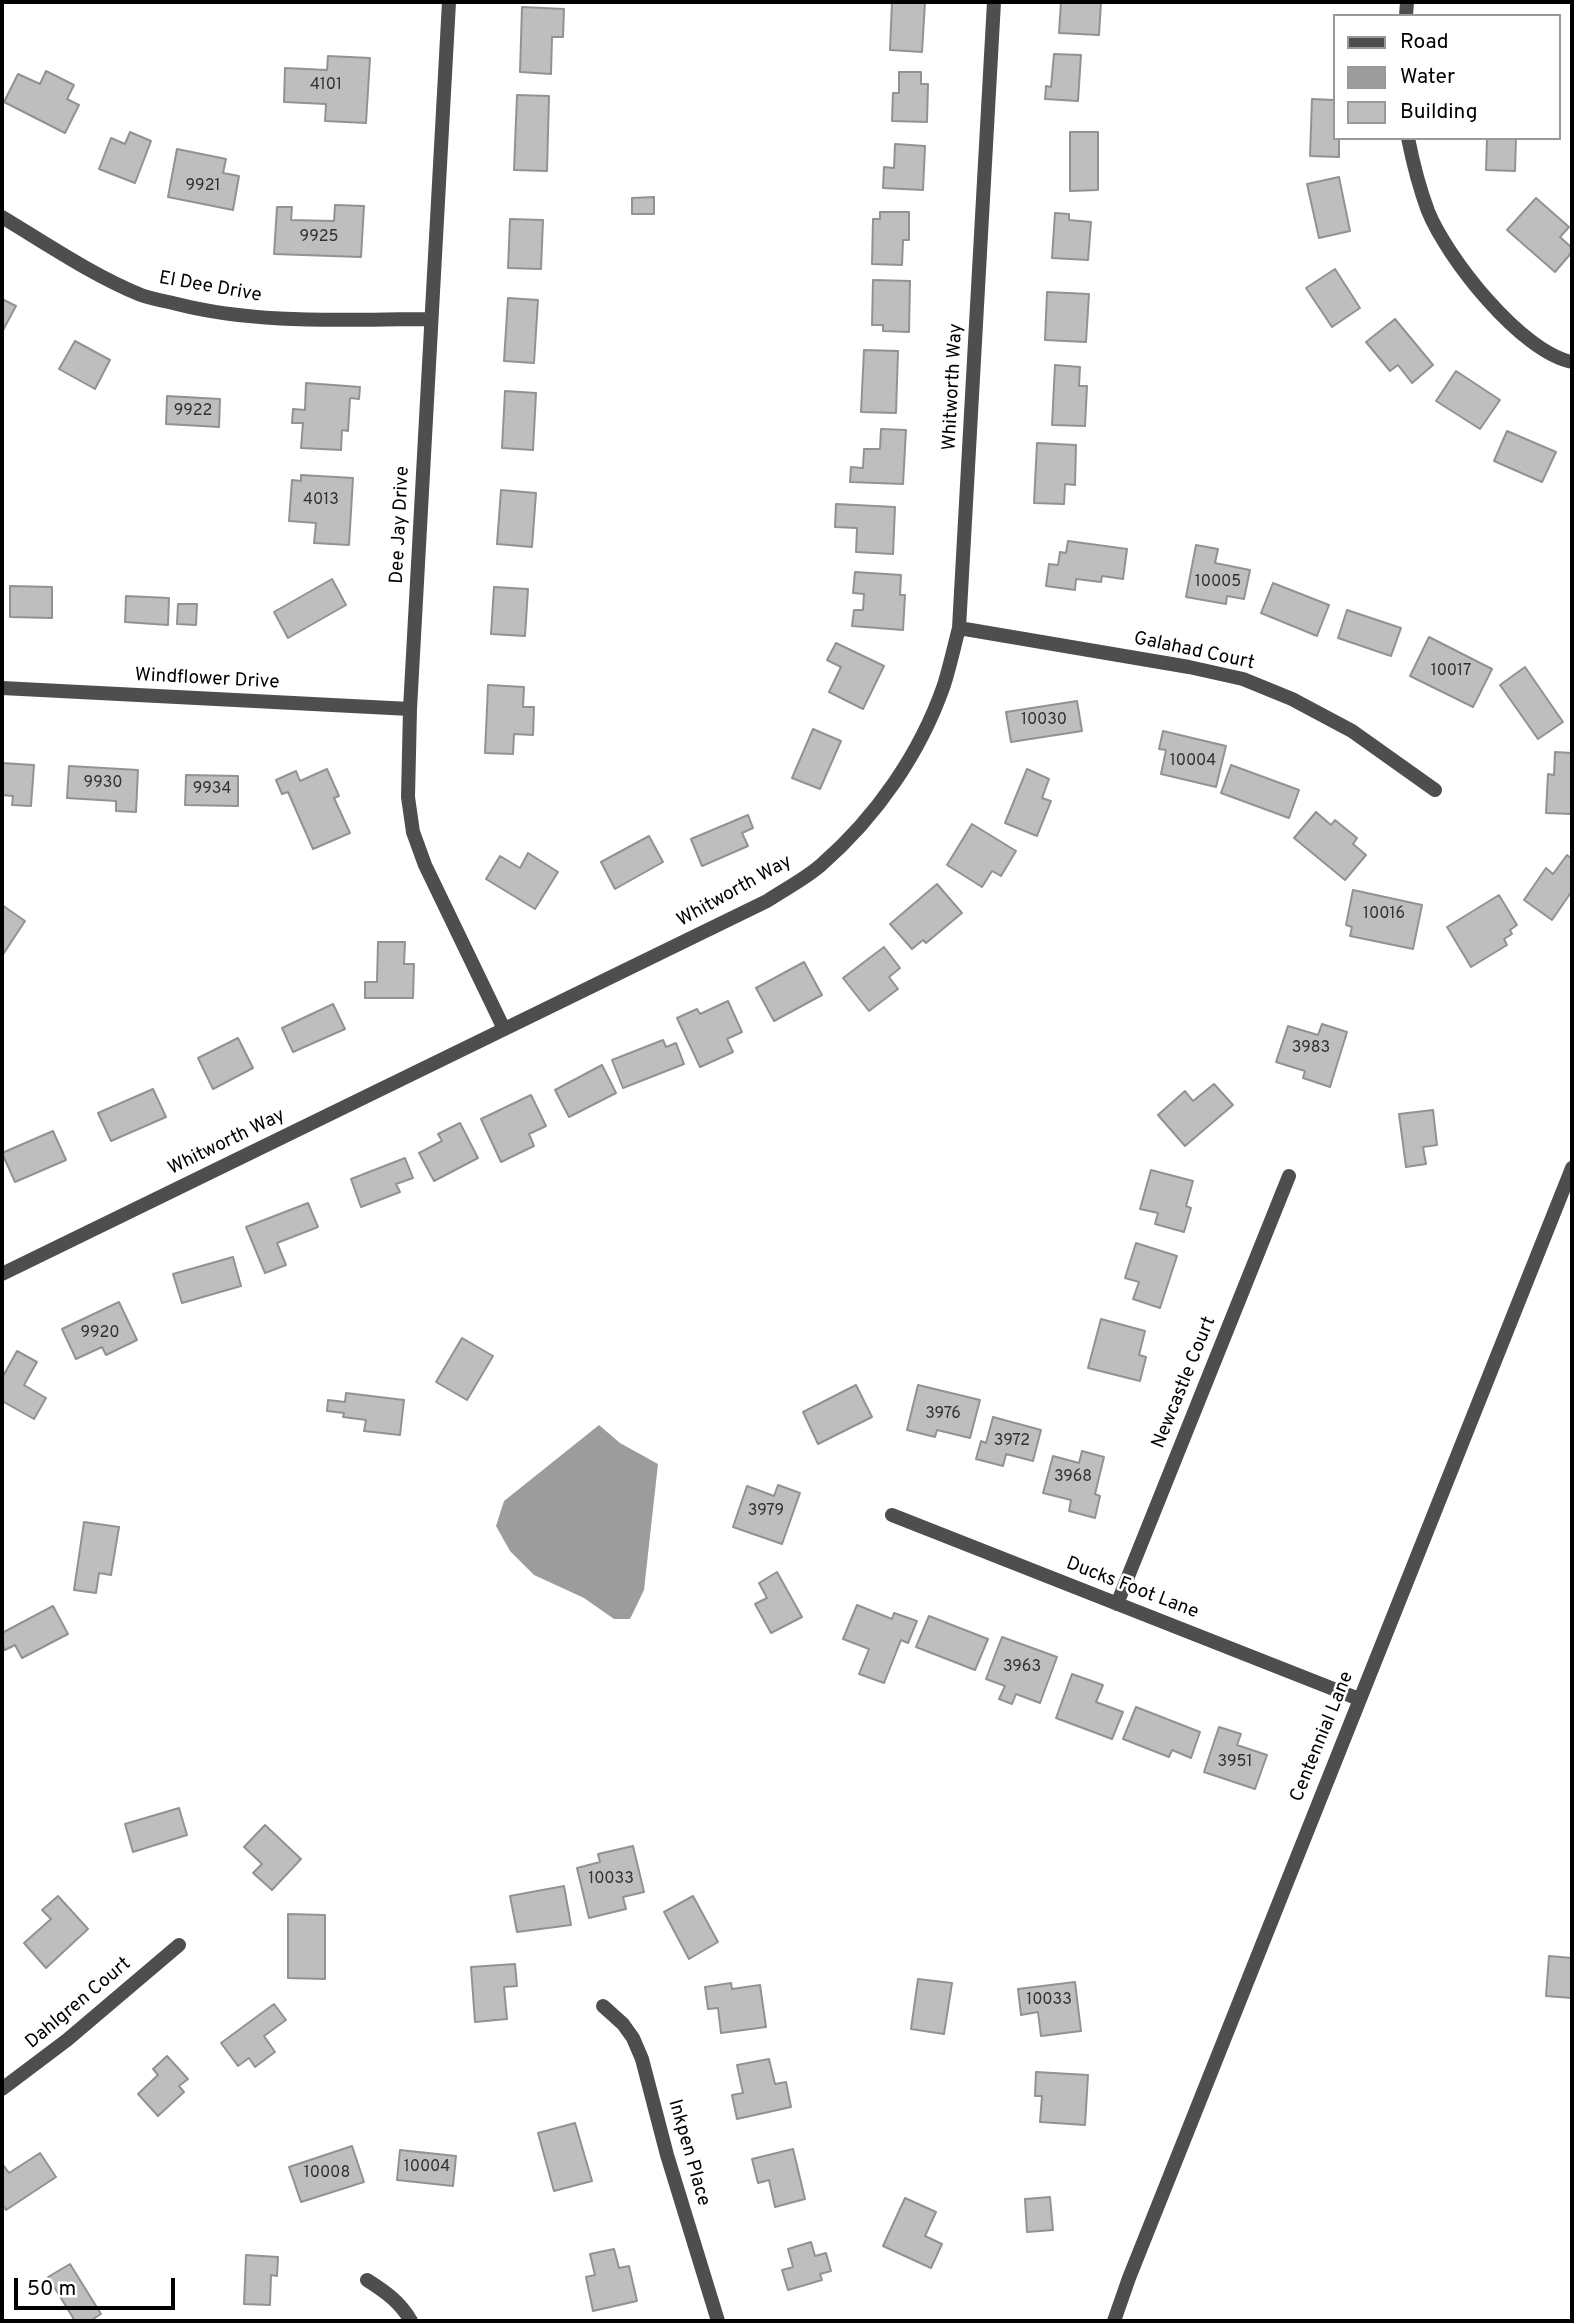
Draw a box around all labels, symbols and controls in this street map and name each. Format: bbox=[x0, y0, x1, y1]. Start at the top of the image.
legend bbox=[1332, 14, 1560, 140]
text: Road bbox=[1400, 29, 1449, 56]
text: Water bbox=[1400, 64, 1455, 91]
house number: 4101 bbox=[310, 76, 342, 96]
text: Building bbox=[1400, 99, 1478, 126]
house number: 9921 bbox=[186, 177, 220, 197]
house number: 9925 bbox=[300, 228, 338, 248]
street label: El Dee Drive bbox=[157, 268, 263, 308]
street label: Whitworth Way bbox=[939, 323, 969, 451]
house number: 9922 bbox=[174, 402, 212, 422]
street label: Dee Jay Drive bbox=[387, 466, 415, 584]
house number: 4013 bbox=[303, 491, 339, 511]
house number: 10005 bbox=[1195, 573, 1241, 593]
street label: Galahad Court bbox=[1132, 628, 1256, 676]
house number: 10017 bbox=[1431, 662, 1471, 682]
street label: Windflower Drive bbox=[134, 665, 280, 695]
house number: 10030 bbox=[1021, 711, 1067, 731]
house number: 10004 bbox=[1170, 752, 1216, 772]
house number: 9930 bbox=[84, 774, 122, 794]
house number: 9934 bbox=[193, 780, 231, 800]
street label: Whitworth Way bbox=[674, 851, 796, 933]
house number: 10016 bbox=[1363, 905, 1405, 925]
house number: 3983 bbox=[1292, 1039, 1330, 1059]
street label: Whitworth Way bbox=[165, 1105, 289, 1181]
street label: Newcastle Court bbox=[1148, 1314, 1222, 1452]
house number: 9920 bbox=[80, 1324, 120, 1344]
house number: 3976 bbox=[925, 1405, 961, 1425]
house number: 3972 bbox=[994, 1432, 1030, 1452]
house number: 3968 bbox=[1054, 1468, 1092, 1488]
house number: 3979 bbox=[748, 1502, 784, 1522]
street label: Ducks Foot Lane bbox=[1062, 1553, 1202, 1625]
house number: 3963 bbox=[1003, 1658, 1041, 1678]
street label: Centennial Lane bbox=[1286, 1668, 1360, 1806]
house number: 3951 bbox=[1218, 1753, 1252, 1773]
house number: 10033 bbox=[588, 1870, 634, 1890]
street label: Dahlgren Court bbox=[22, 1953, 136, 2055]
house number: 10033 bbox=[1026, 1991, 1072, 2011]
street label: Inkpen Place bbox=[662, 2097, 714, 2209]
house number: 10004 bbox=[404, 2158, 450, 2178]
house number: 10008 bbox=[304, 2164, 350, 2184]
scale bar bbox=[18, 2264, 178, 2308]
text: 50 m bbox=[27, 2276, 76, 2303]

